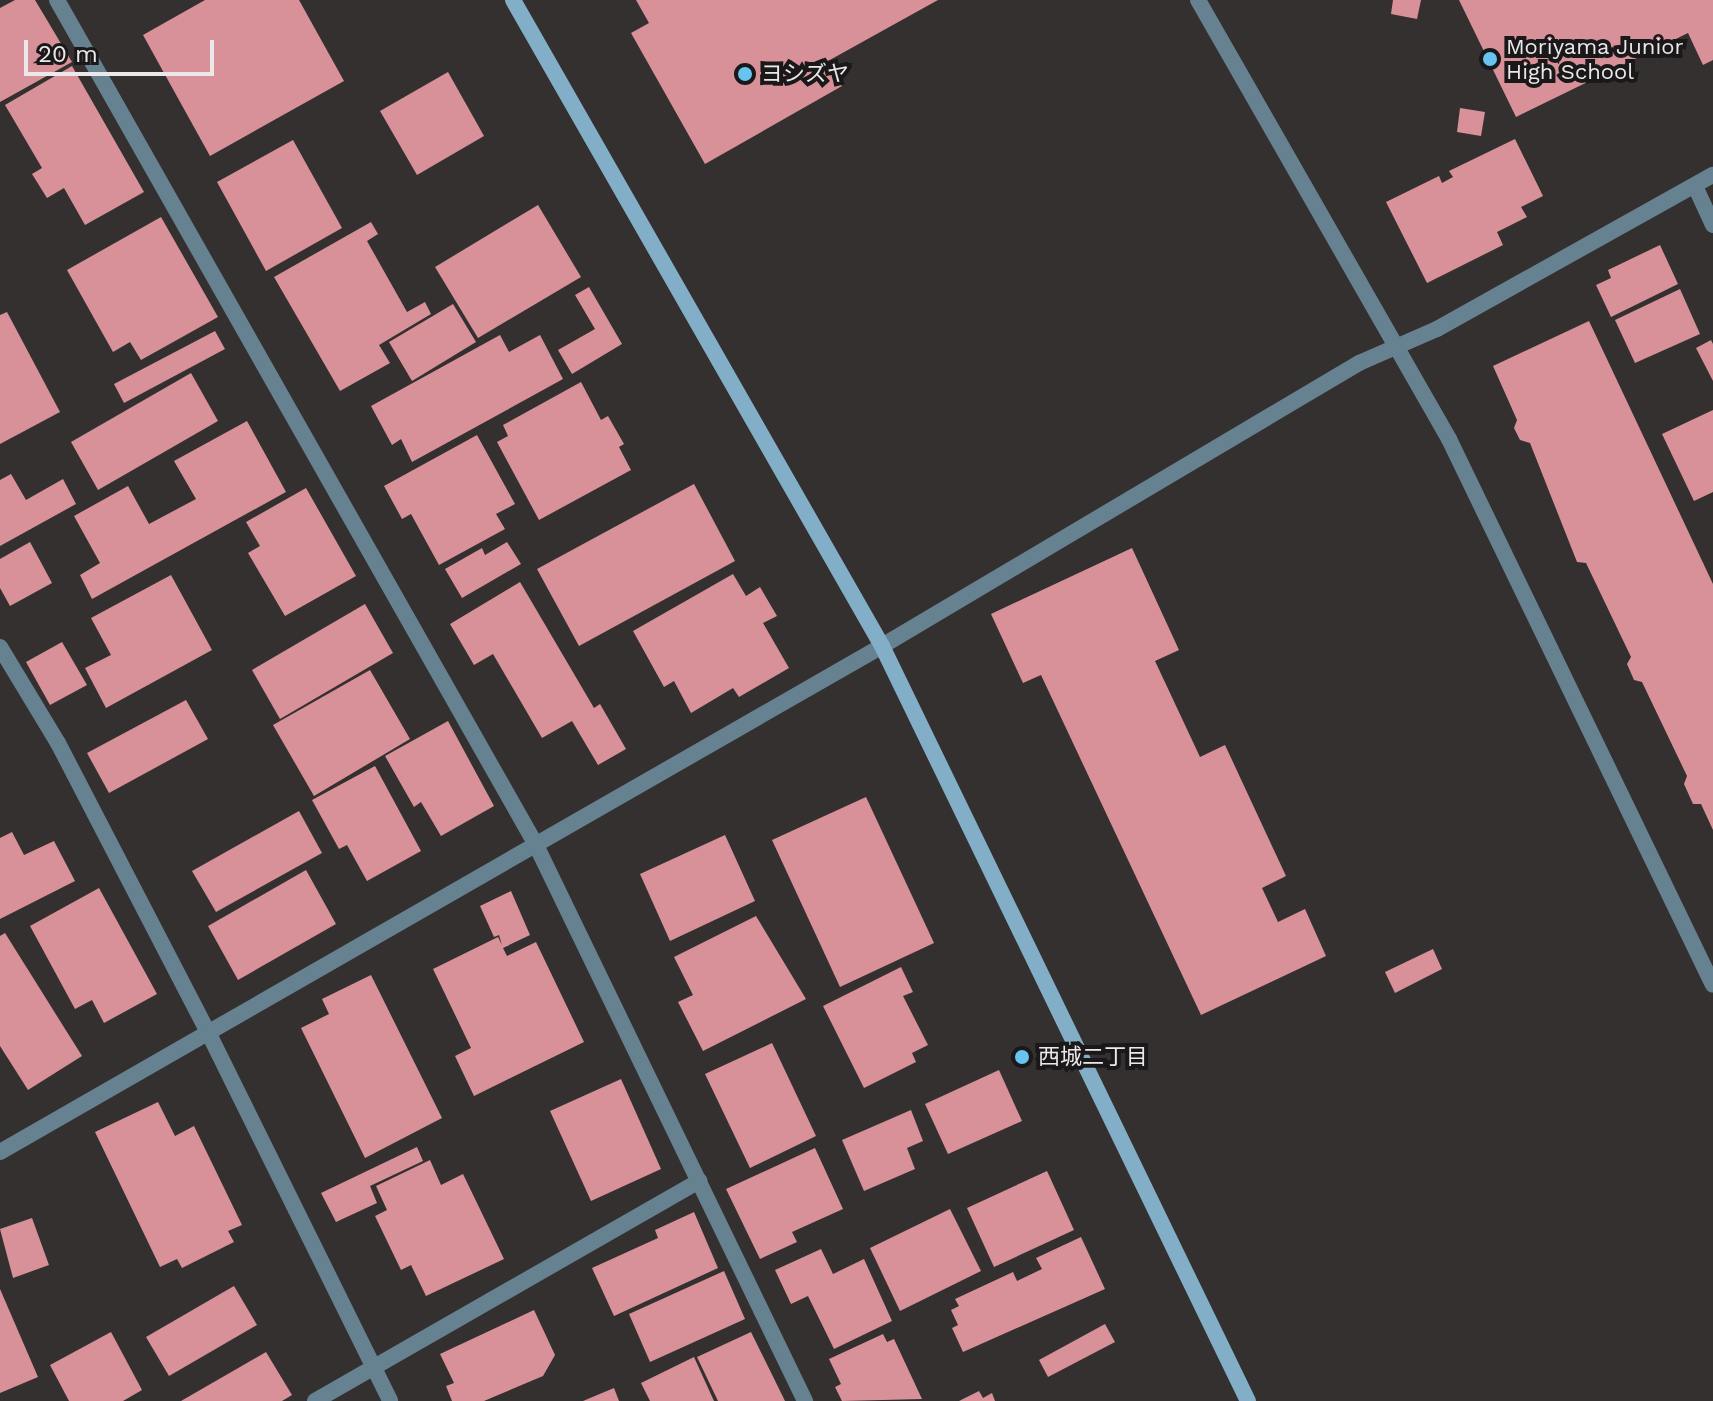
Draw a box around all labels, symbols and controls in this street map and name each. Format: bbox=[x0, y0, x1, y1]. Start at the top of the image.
scale bar bbox=[28, 24, 218, 74]
place label: Moriyama Junior High School bbox=[1506, 33, 1685, 84]
text: 20 m bbox=[38, 40, 98, 68]
marker: Moriyama Junior High School bbox=[1481, 50, 1499, 68]
place label: ヨシズヤ bbox=[761, 61, 849, 87]
marker: ヨシズヤ bbox=[736, 65, 754, 83]
place label: 西城二丁目 bbox=[1038, 1044, 1148, 1070]
marker: 西城二丁目 bbox=[1013, 1048, 1031, 1066]

